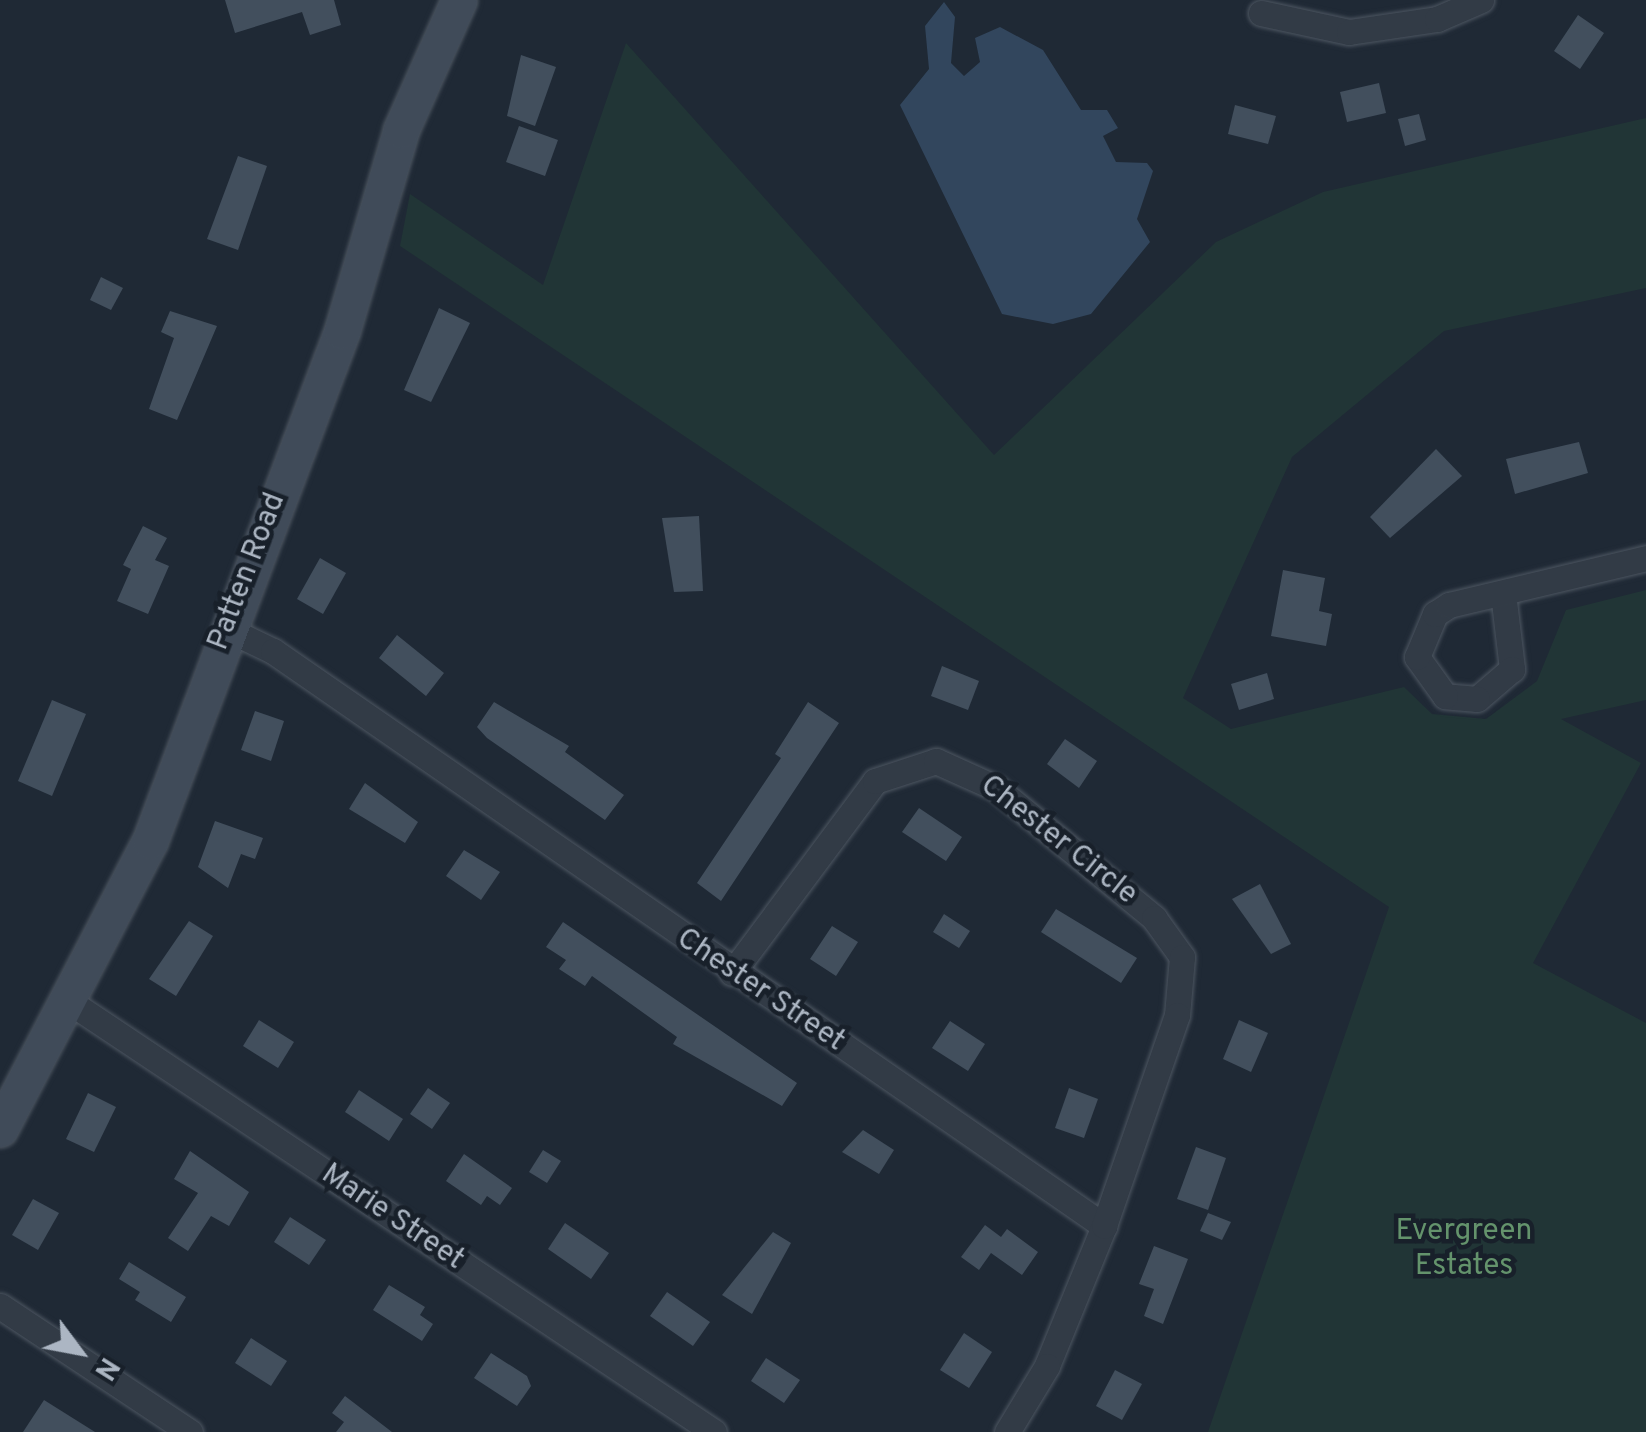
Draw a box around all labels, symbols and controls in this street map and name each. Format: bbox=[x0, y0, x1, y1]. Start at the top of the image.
street label: Patten Road bbox=[202, 488, 294, 656]
street label: Chester Circle bbox=[972, 768, 1144, 914]
street label: Chester Street bbox=[669, 922, 851, 1060]
street label: Marie Street bbox=[314, 1157, 470, 1279]
park label: Evergreen Estates bbox=[1396, 1214, 1532, 1284]
north arrow bbox=[30, 1302, 130, 1402]
text: N bbox=[85, 1350, 126, 1386]

